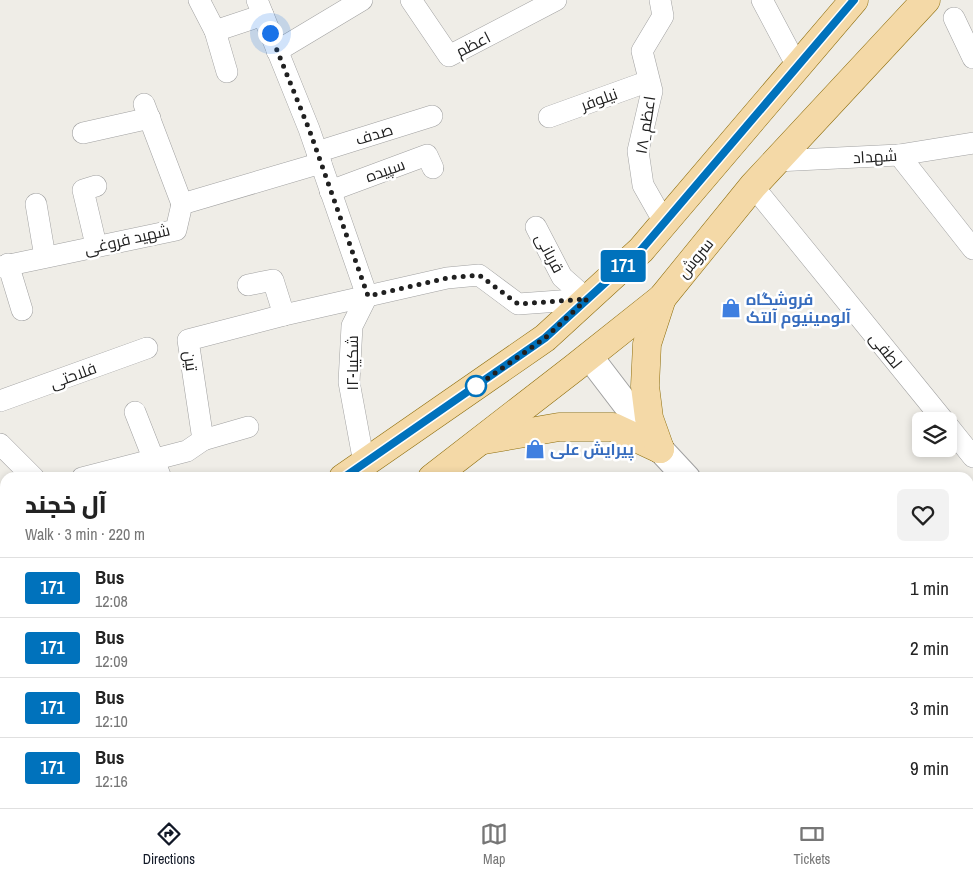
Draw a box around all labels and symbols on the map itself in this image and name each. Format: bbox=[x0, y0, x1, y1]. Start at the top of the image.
your location bbox=[258, 21, 283, 46]
street label: اعظم bbox=[452, 26, 495, 63]
street label: نیلوفر bbox=[577, 82, 620, 116]
street label: ۱۸_اعظم bbox=[630, 94, 661, 156]
street label: صدف bbox=[353, 118, 395, 150]
street label: شهداد bbox=[852, 144, 898, 168]
street label: سپیده bbox=[362, 153, 408, 187]
street label: شهید فروغی bbox=[82, 218, 172, 260]
street label: قربانی bbox=[530, 229, 570, 277]
street label: سروش bbox=[672, 233, 718, 283]
line badge: 171 bbox=[594, 250, 652, 282]
place label: فروشگاه آلومینیوم آلتک bbox=[746, 288, 851, 329]
shop icon: فروشگاه آلومینیوم آلتک bbox=[720, 297, 742, 319]
street label: لطفی bbox=[865, 327, 907, 373]
street label: ۱۲-شکیبا bbox=[341, 335, 363, 391]
street label: تین bbox=[179, 349, 203, 373]
street label: فلاحتی bbox=[47, 356, 99, 394]
unlabelled marker bbox=[465, 375, 487, 397]
shop icon: پیرایش علی bbox=[524, 438, 546, 460]
place label: پیرایش علی bbox=[550, 438, 634, 461]

